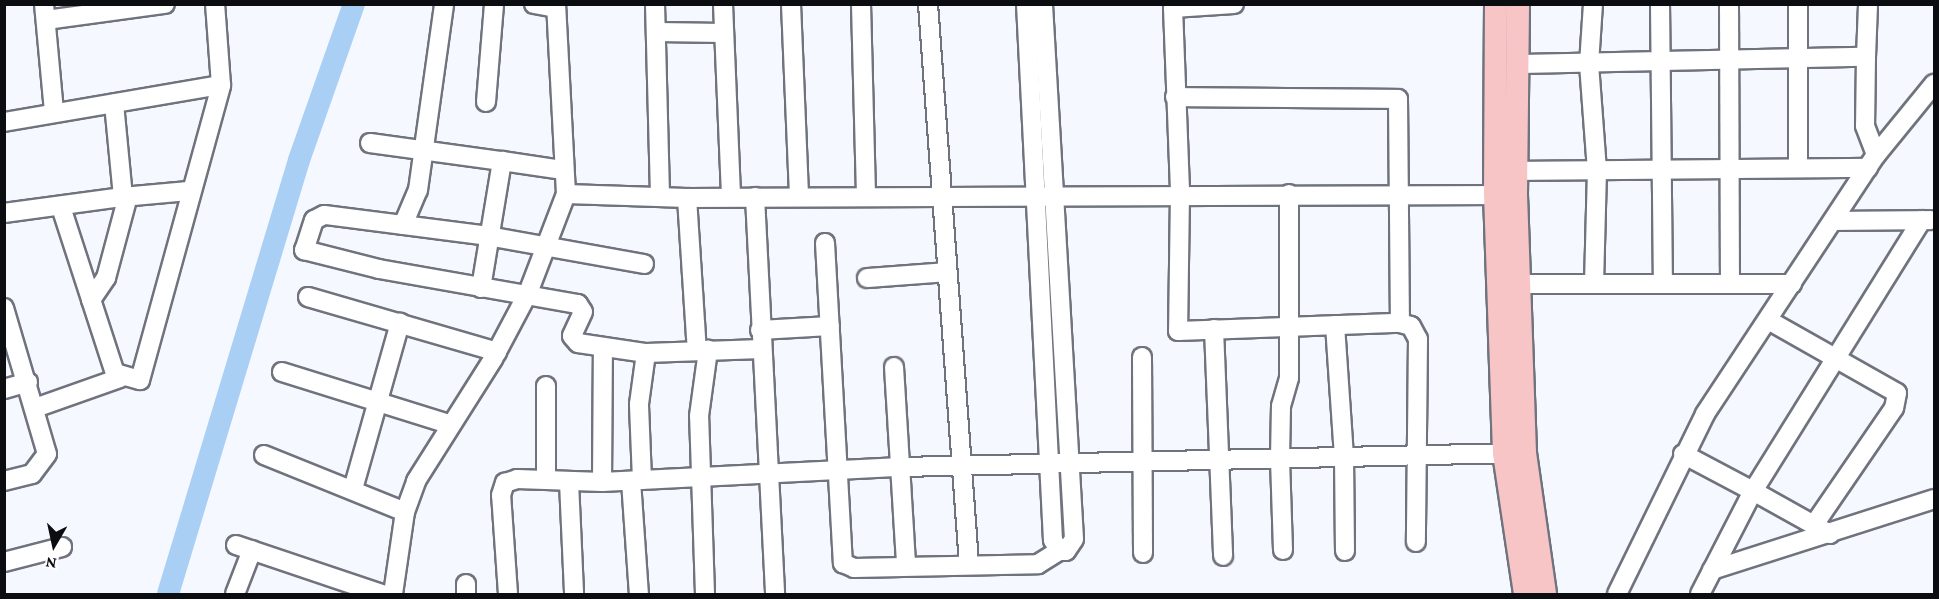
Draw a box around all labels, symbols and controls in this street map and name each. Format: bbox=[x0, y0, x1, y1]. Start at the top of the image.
north arrow bbox=[24, 515, 84, 575]
text: N bbox=[44, 554, 58, 573]

